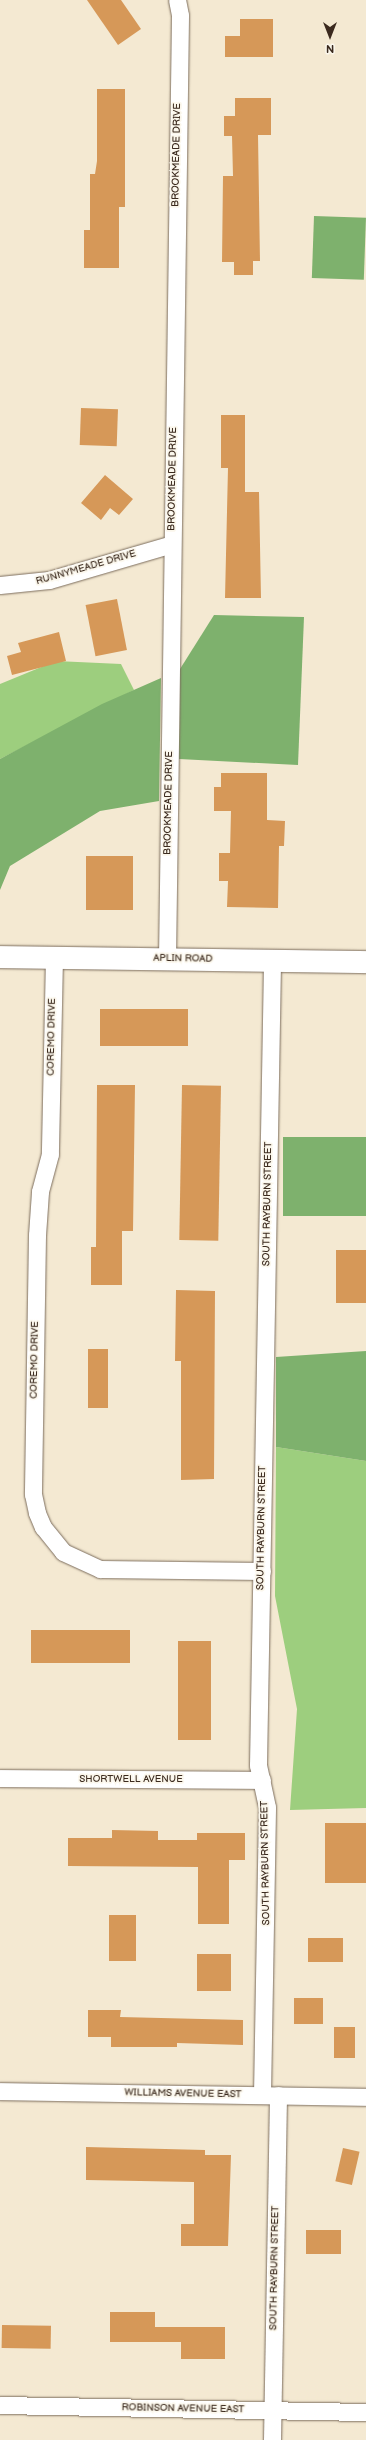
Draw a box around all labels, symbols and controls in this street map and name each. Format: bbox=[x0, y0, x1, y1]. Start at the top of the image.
north arrow bbox=[310, 16, 350, 56]
text: N bbox=[326, 42, 334, 55]
street label: BROOKMEADE DRIVE bbox=[170, 103, 184, 207]
street label: BROOKMEADE DRIVE bbox=[166, 427, 180, 531]
street label: RUNNYMEADE DRIVE bbox=[35, 548, 137, 588]
street label: BROOKMEADE DRIVE bbox=[162, 751, 176, 855]
street label: APLIN ROAD bbox=[153, 952, 213, 966]
street label: COREMO DRIVE bbox=[45, 998, 59, 1076]
street label: SOUTH RAYBURN STREET bbox=[261, 1142, 275, 1266]
street label: COREMO DRIVE bbox=[28, 1321, 42, 1399]
street label: SOUTH RAYBURN STREET bbox=[255, 1466, 269, 1590]
street label: SHORTWELL AVENUE bbox=[79, 1774, 183, 1786]
street label: SOUTH RAYBURN STREET bbox=[259, 1801, 273, 1925]
street label: WILLIAMS AVENUE EAST bbox=[124, 2087, 242, 2101]
street label: SOUTH RAYBURN STREET bbox=[268, 2206, 282, 2330]
street label: ROBINSON AVENUE EAST bbox=[121, 2402, 245, 2416]

